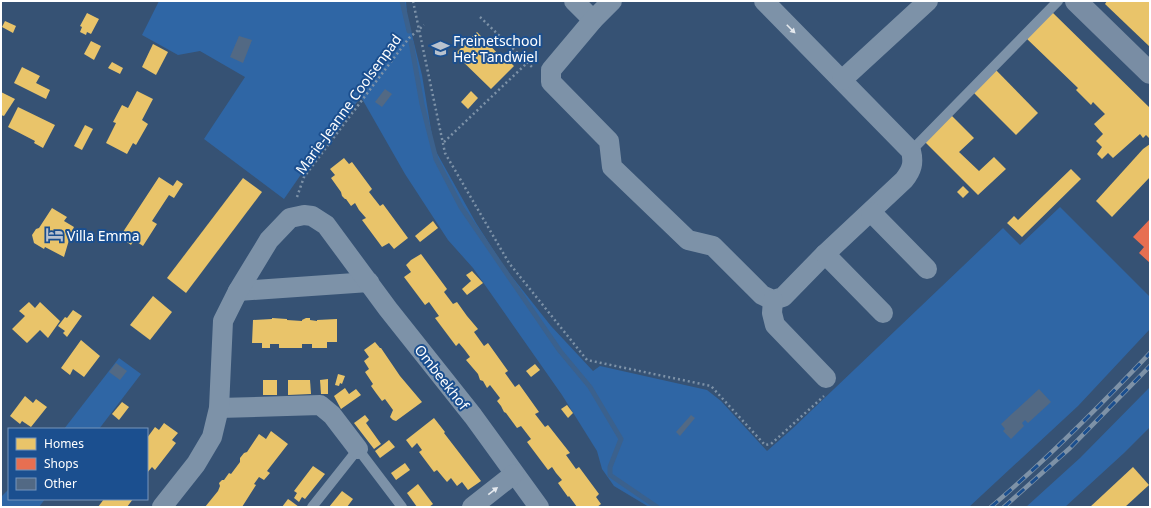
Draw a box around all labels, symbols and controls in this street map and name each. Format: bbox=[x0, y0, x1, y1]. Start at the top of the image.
one-way arrow bbox=[786, 24, 796, 34]
street label: Marie-Jeanne Coolsenpad bbox=[291, 30, 405, 178]
place label: Freinetschool Het Tandwiel bbox=[453, 31, 542, 66]
school or university icon: Freinetschool Het Tandwiel bbox=[430, 38, 450, 58]
hotel icon: Villa Emma bbox=[44, 225, 64, 245]
place label: Villa Emma bbox=[67, 226, 140, 245]
street label: Ombeekhof bbox=[411, 340, 474, 414]
legend bbox=[8, 428, 148, 500]
text: Homes bbox=[44, 435, 84, 452]
text: Shops bbox=[44, 455, 79, 472]
text: Other bbox=[44, 475, 77, 492]
one-way arrow bbox=[488, 486, 499, 495]

